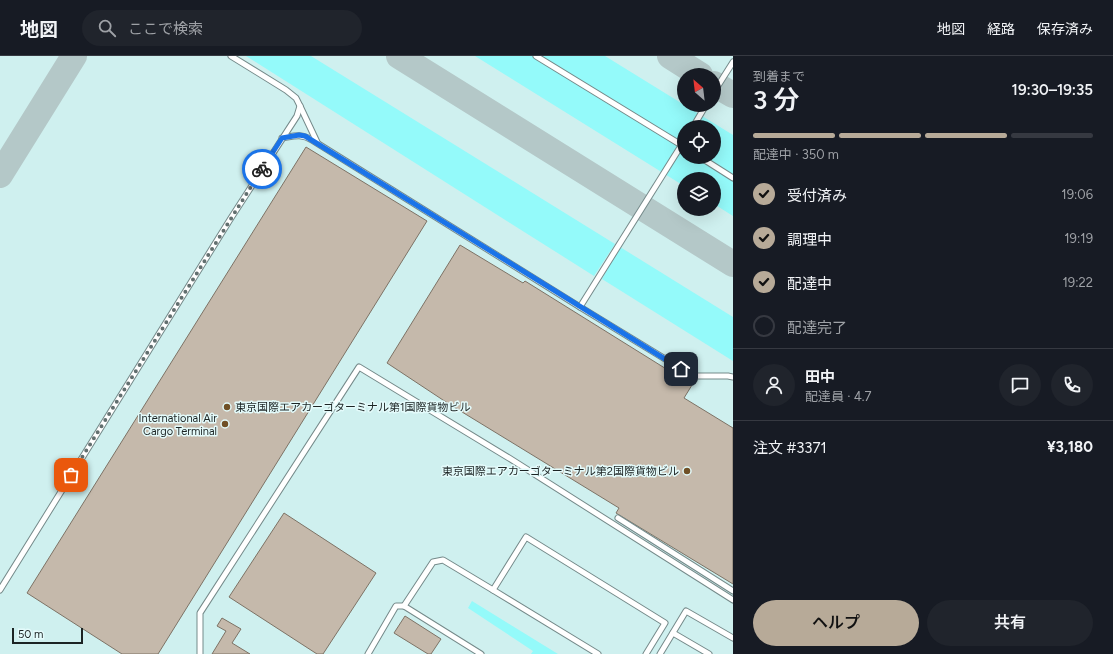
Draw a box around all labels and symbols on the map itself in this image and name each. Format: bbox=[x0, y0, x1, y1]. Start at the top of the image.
north arrow bbox=[677, 68, 721, 112]
courier bbox=[242, 149, 282, 189]
pin bbox=[664, 352, 698, 386]
place label: 東京国際エアカーゴターミナル第1国際貨物ビル bbox=[235, 401, 471, 414]
marker: 東京国際エアカーゴターミナル第1国際貨物ビル bbox=[222, 402, 232, 412]
place label: International Air Cargo Terminal bbox=[139, 412, 217, 438]
marker: International Air Cargo Terminal bbox=[220, 419, 230, 429]
pin bbox=[54, 458, 88, 492]
place label: 東京国際エアカーゴターミナル第2国際貨物ビル bbox=[442, 465, 679, 478]
marker: 東京国際エアカーゴターミナル第2国際貨物ビル bbox=[682, 466, 692, 476]
scale bar bbox=[12, 626, 83, 645]

